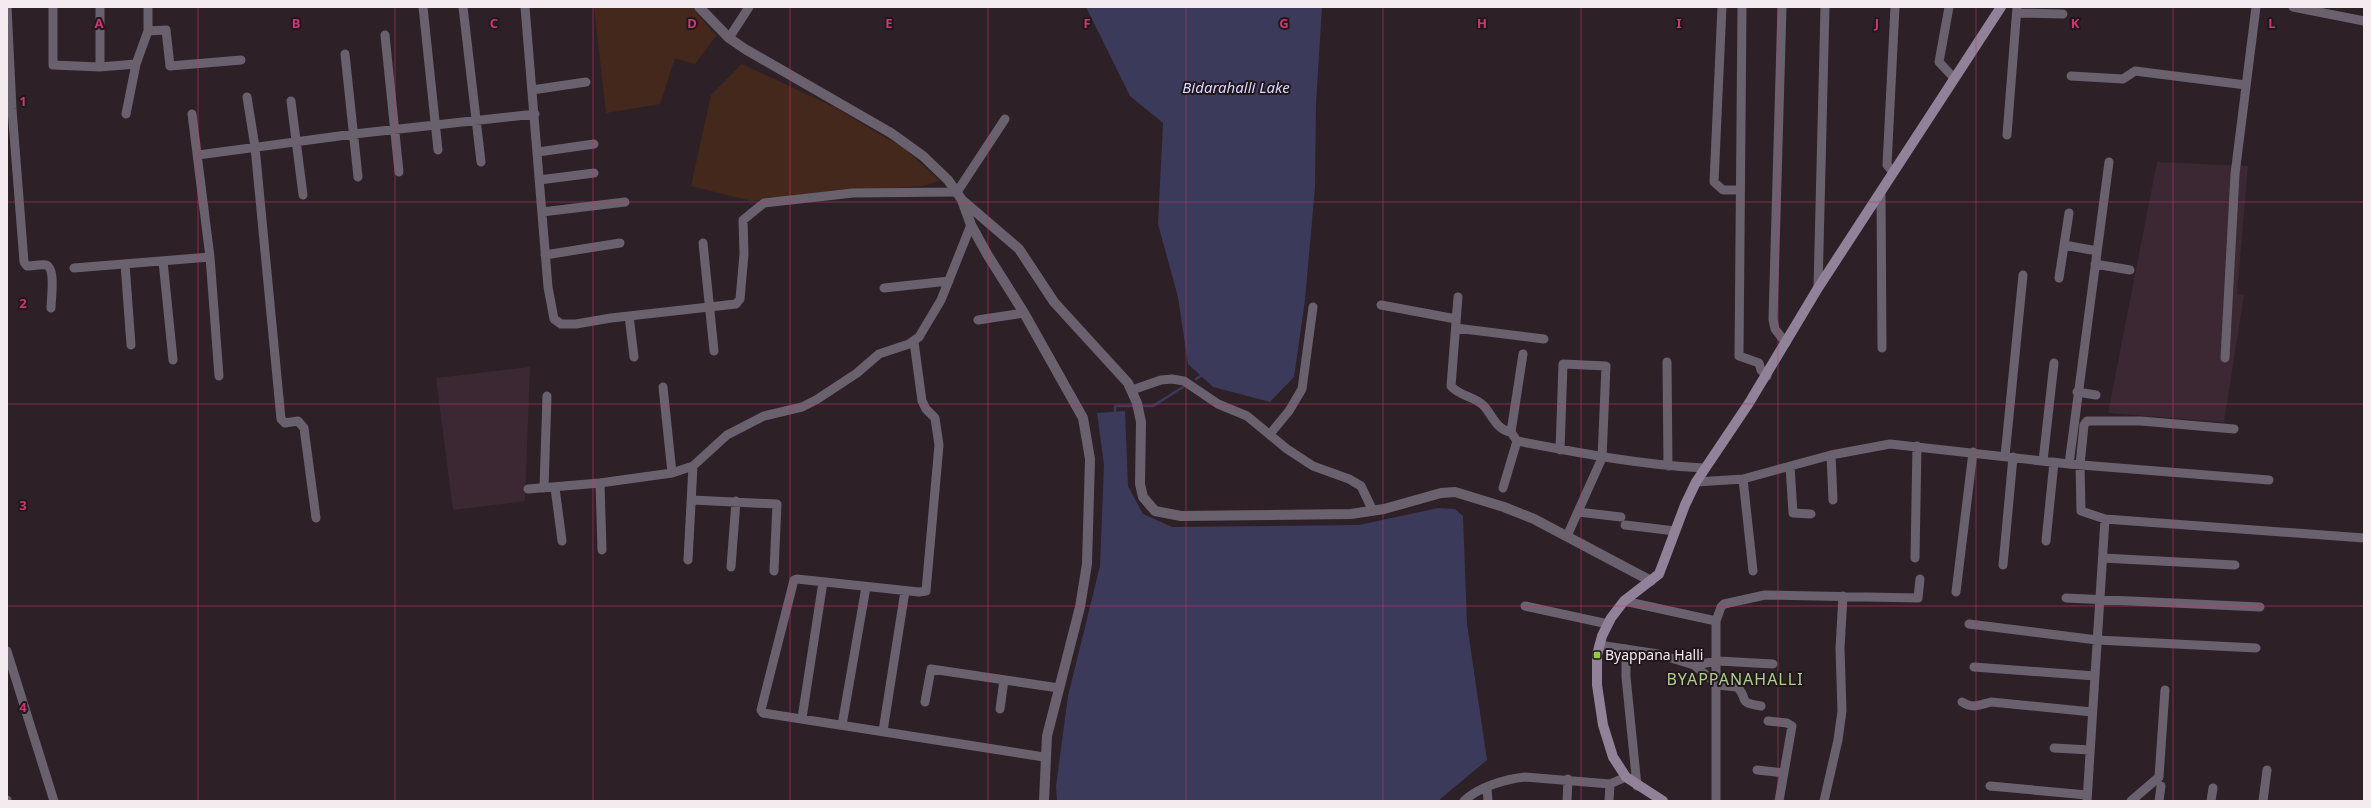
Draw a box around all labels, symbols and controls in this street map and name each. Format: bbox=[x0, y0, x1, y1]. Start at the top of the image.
text: A bbox=[95, 14, 104, 32]
text: B bbox=[292, 14, 300, 32]
text: C bbox=[490, 14, 498, 32]
text: D bbox=[687, 14, 697, 32]
text: E bbox=[885, 14, 893, 32]
text: F bbox=[1083, 14, 1091, 32]
text: G bbox=[1279, 14, 1289, 32]
text: H bbox=[1477, 14, 1487, 32]
text: I bbox=[1676, 14, 1682, 32]
text: J bbox=[1874, 14, 1879, 32]
text: K bbox=[2071, 14, 2080, 32]
text: L bbox=[2268, 14, 2276, 32]
water label: Bidarahalli Lake bbox=[1182, 77, 1290, 97]
text: 1 bbox=[19, 92, 27, 110]
text: 2 bbox=[19, 294, 27, 312]
text: 3 bbox=[19, 496, 27, 514]
place label: Byappana Halli bbox=[1605, 645, 1703, 664]
marker: Byappana Halli bbox=[1592, 650, 1602, 660]
district label: BYAPPANAHALLI bbox=[1666, 668, 1804, 690]
text: 4 bbox=[19, 698, 27, 716]

